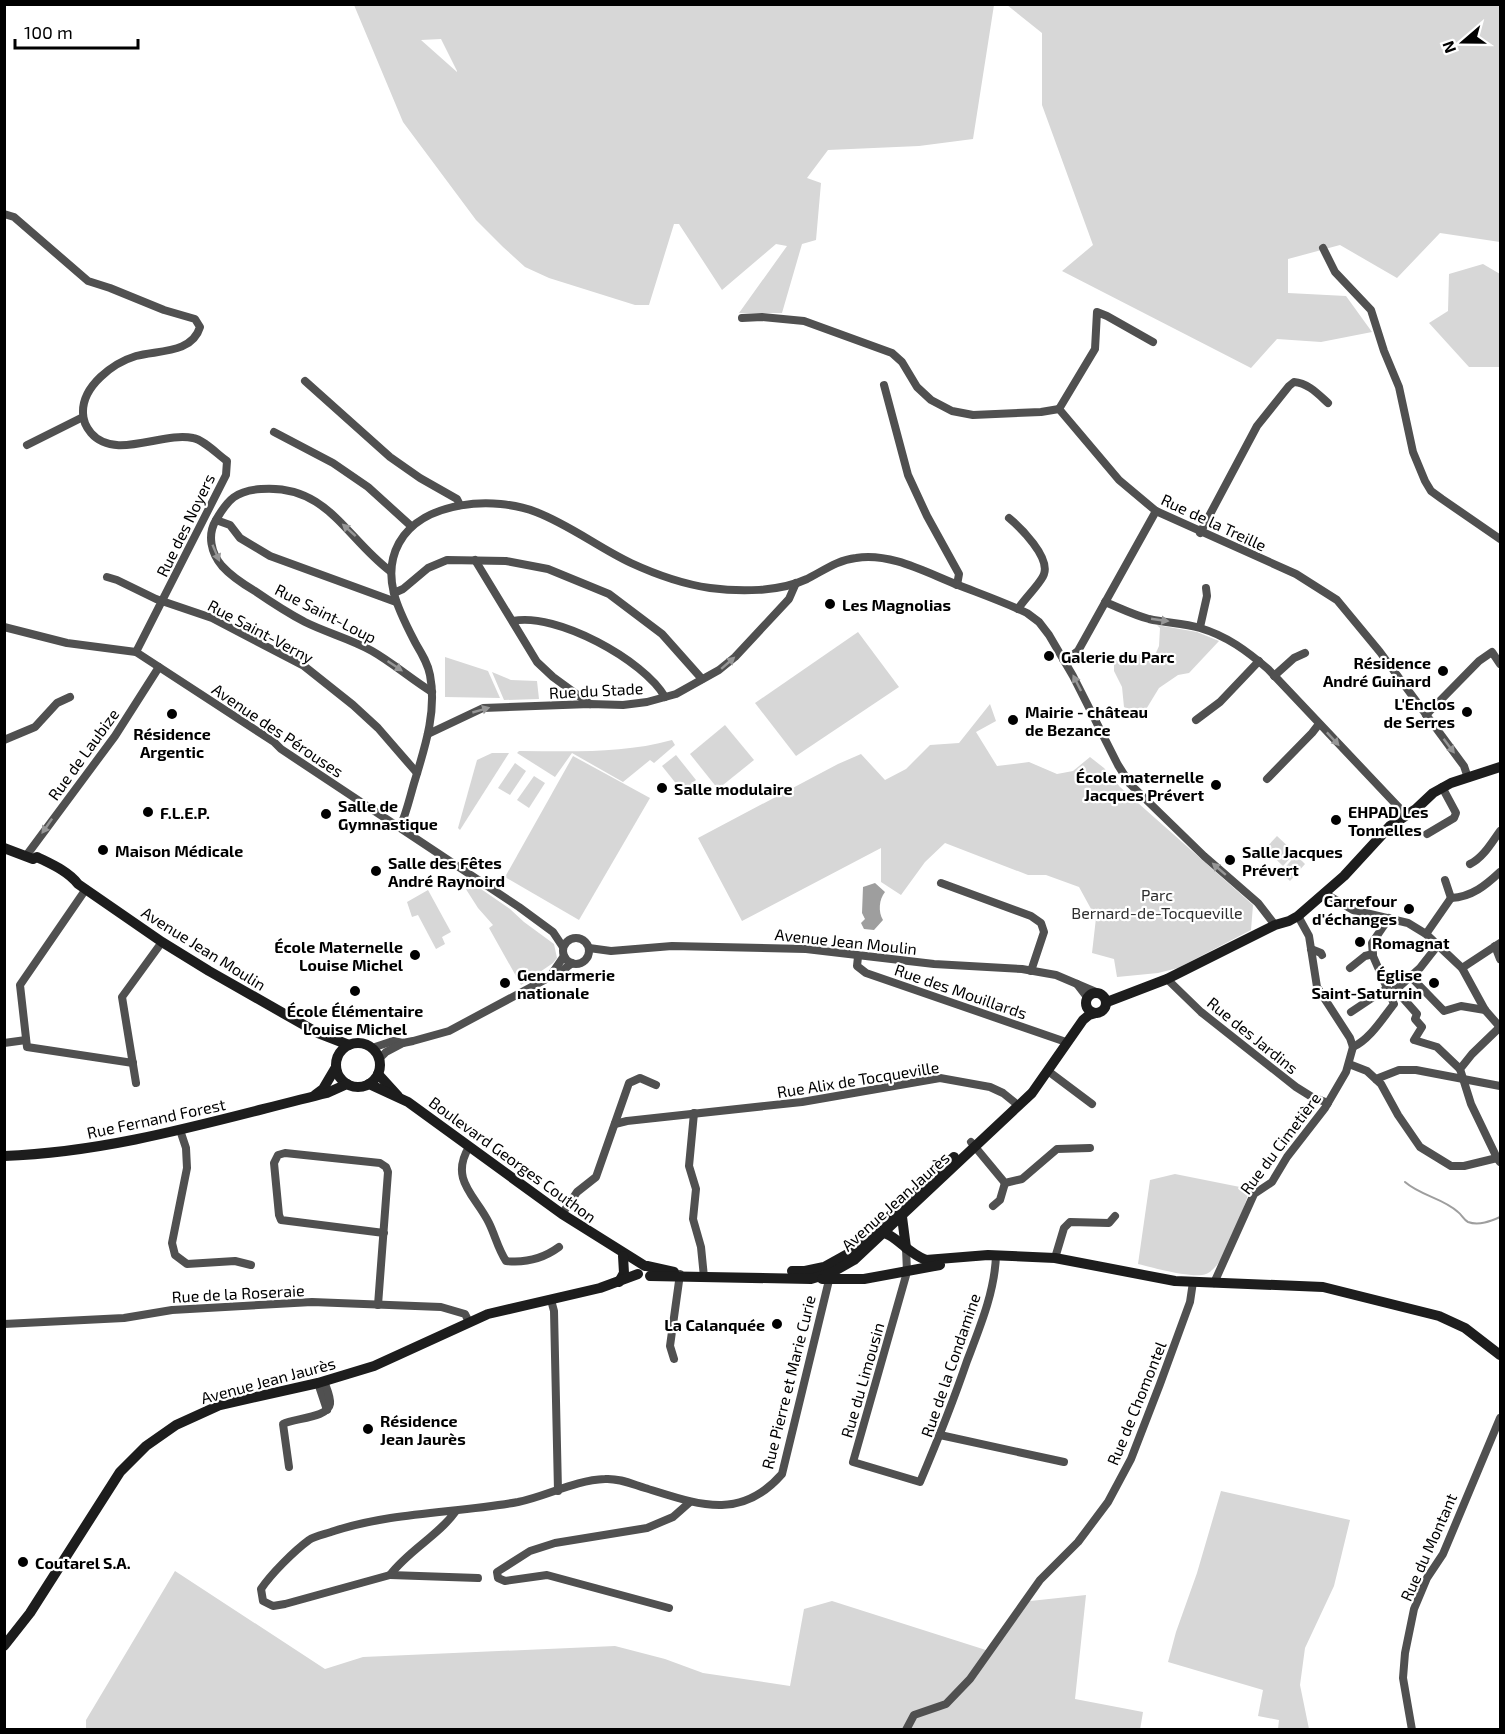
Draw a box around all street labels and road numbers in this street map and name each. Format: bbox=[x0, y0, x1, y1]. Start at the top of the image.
street label: Rue des Noyers bbox=[152, 470, 218, 580]
street label: Rue de la Treille bbox=[1158, 489, 1270, 555]
street label: Rue Saint-Loup bbox=[272, 579, 380, 647]
street label: Rue Saint-Verny bbox=[205, 595, 318, 667]
street label: Rue du Stade bbox=[548, 678, 644, 702]
street label: Avenue des Pérouses bbox=[209, 679, 347, 781]
street label: Rue de Laubize bbox=[43, 705, 123, 803]
street label: Avenue Jean Moulin bbox=[138, 902, 270, 994]
street label: Avenue Jean Moulin bbox=[774, 924, 918, 958]
street label: Rue des Mouillards bbox=[892, 959, 1030, 1023]
street label: Rue des Jardins bbox=[1204, 993, 1302, 1077]
street label: Rue Alix de Tocqueville bbox=[775, 1057, 941, 1101]
street label: Rue du Cimetière bbox=[1236, 1088, 1324, 1198]
street label: Boulevard Georges Couthon bbox=[426, 1092, 600, 1226]
street label: Rue Fernand Forest bbox=[85, 1094, 227, 1142]
street label: Avenue Jean Jaurès bbox=[837, 1148, 953, 1254]
street label: Rue de la Roseraie bbox=[171, 1280, 305, 1306]
street label: Rue de la Condamine bbox=[916, 1291, 984, 1439]
street label: Rue Pierre et Marie Curie bbox=[757, 1293, 819, 1471]
street label: Rue du Limousin bbox=[836, 1320, 888, 1440]
street label: Rue de Chomontel bbox=[1102, 1338, 1170, 1468]
street label: Avenue Jean Jaurès bbox=[199, 1353, 337, 1407]
street label: Rue du Montant bbox=[1396, 1490, 1460, 1604]

